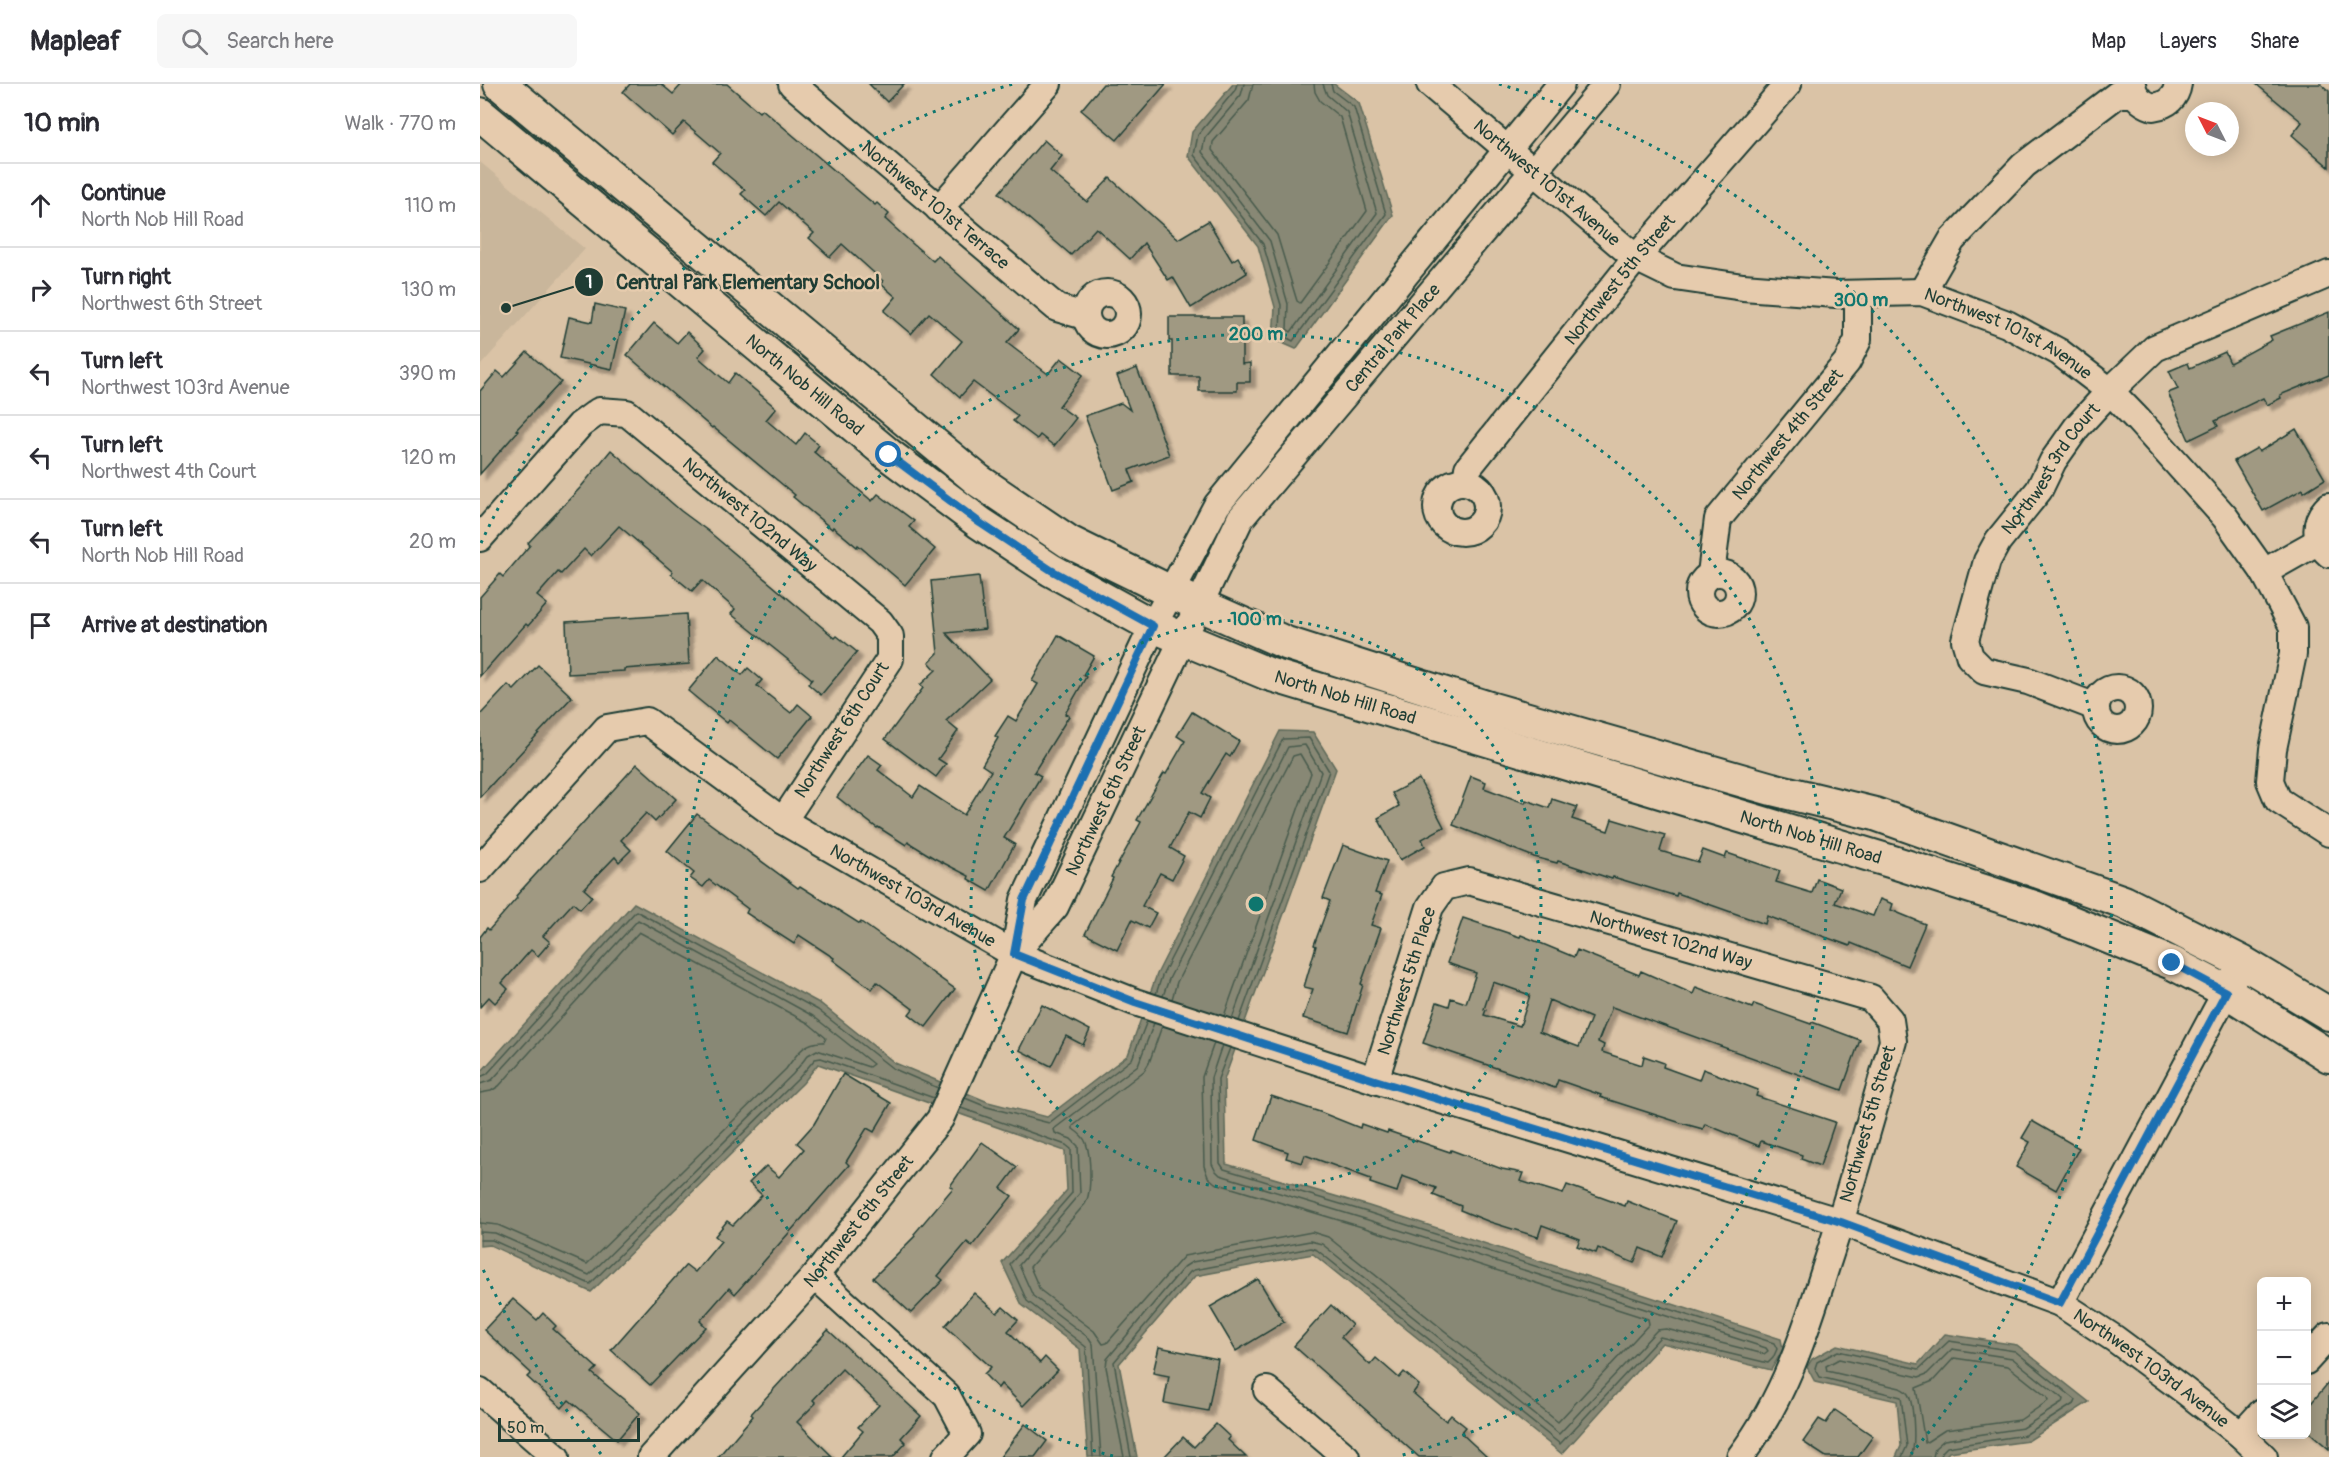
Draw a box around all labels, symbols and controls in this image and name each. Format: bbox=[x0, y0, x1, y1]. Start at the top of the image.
search box bbox=[157, 14, 577, 68]
text: Mapleaf bbox=[30, 24, 121, 59]
icon: search bbox=[178, 25, 211, 58]
text: Search here bbox=[226, 27, 334, 55]
text: Map bbox=[2091, 28, 2126, 55]
text: Layers bbox=[2159, 28, 2217, 55]
text: Share bbox=[2250, 28, 2299, 55]
north arrow bbox=[2185, 102, 2239, 156]
text: 10 min bbox=[24, 107, 100, 139]
text: Walk · 770 m bbox=[344, 111, 456, 136]
street label: Northwest 101st Avenue bbox=[1469, 114, 1625, 251]
street label: Northwest 101st Terrace bbox=[857, 136, 1014, 275]
text: Continue bbox=[81, 179, 165, 207]
icon: ahead bbox=[24, 189, 57, 222]
text: 110 m bbox=[405, 193, 456, 218]
text: North Nob Hill Road bbox=[81, 207, 244, 232]
street label: Northwest 5th Street bbox=[1559, 209, 1681, 350]
text: Turn right bbox=[81, 263, 171, 291]
callout: Central Park Elementary School bbox=[574, 263, 892, 301]
text: Central Park Elementary School bbox=[616, 270, 880, 295]
text: 1 bbox=[585, 271, 593, 294]
icon: right bbox=[24, 273, 57, 306]
text: 130 m bbox=[401, 277, 456, 302]
street label: Central Park Place bbox=[1340, 279, 1445, 397]
street label: Northwest 101st Avenue bbox=[1921, 282, 2097, 385]
text: 300 m bbox=[1834, 289, 1888, 312]
text: Northwest 6th Street bbox=[81, 291, 262, 316]
text: 200 m bbox=[1229, 323, 1283, 346]
street label: North Nob Hill Road bbox=[741, 329, 869, 441]
text: Turn left bbox=[81, 347, 163, 375]
icon: left bbox=[24, 357, 57, 390]
text: 390 m bbox=[399, 361, 456, 386]
street label: Northwest 4th Street bbox=[1727, 363, 1849, 505]
text: Northwest 103rd Avenue bbox=[81, 375, 290, 400]
street label: Northwest 3rd Court bbox=[1996, 397, 2105, 539]
text: Turn left bbox=[81, 431, 163, 459]
icon: left bbox=[24, 441, 57, 474]
route start bbox=[875, 441, 901, 467]
text: 120 m bbox=[401, 445, 456, 470]
street label: Northwest 102nd Way bbox=[678, 452, 822, 577]
text: Northwest 4th Court bbox=[81, 459, 256, 484]
text: Turn left bbox=[81, 515, 163, 543]
icon: left bbox=[24, 525, 57, 558]
text: 20 m bbox=[409, 529, 456, 554]
text: North Nob Hill Road bbox=[81, 543, 244, 568]
text: 100 m bbox=[1230, 608, 1282, 631]
icon: arrive bbox=[24, 609, 57, 642]
text: Arrive at destination bbox=[81, 611, 267, 639]
street label: Northwest 6th Court bbox=[789, 657, 895, 802]
street label: North Nob Hill Road bbox=[1272, 665, 1419, 729]
street label: Northwest 6th Street bbox=[1060, 722, 1151, 879]
street label: North Nob Hill Road bbox=[1737, 805, 1884, 869]
street label: Northwest 103rd Avenue bbox=[826, 839, 1000, 953]
centre of rings bbox=[1246, 894, 1266, 914]
street label: Northwest 5th Place bbox=[1372, 904, 1441, 1058]
street label: Northwest 102nd Way bbox=[1587, 905, 1755, 974]
route end bbox=[2158, 949, 2184, 975]
street label: Northwest 5th Street bbox=[1835, 1042, 1902, 1205]
street label: Northwest 6th Street bbox=[799, 1150, 919, 1293]
map controls bbox=[2257, 1277, 2311, 1439]
button: + bbox=[2257, 1277, 2311, 1331]
street label: Northwest 103rd Avenue bbox=[2069, 1303, 2234, 1433]
button: − bbox=[2257, 1331, 2311, 1385]
button: layers bbox=[2257, 1385, 2311, 1439]
scale bar bbox=[498, 1415, 640, 1442]
text: 50 m bbox=[507, 1418, 544, 1438]

